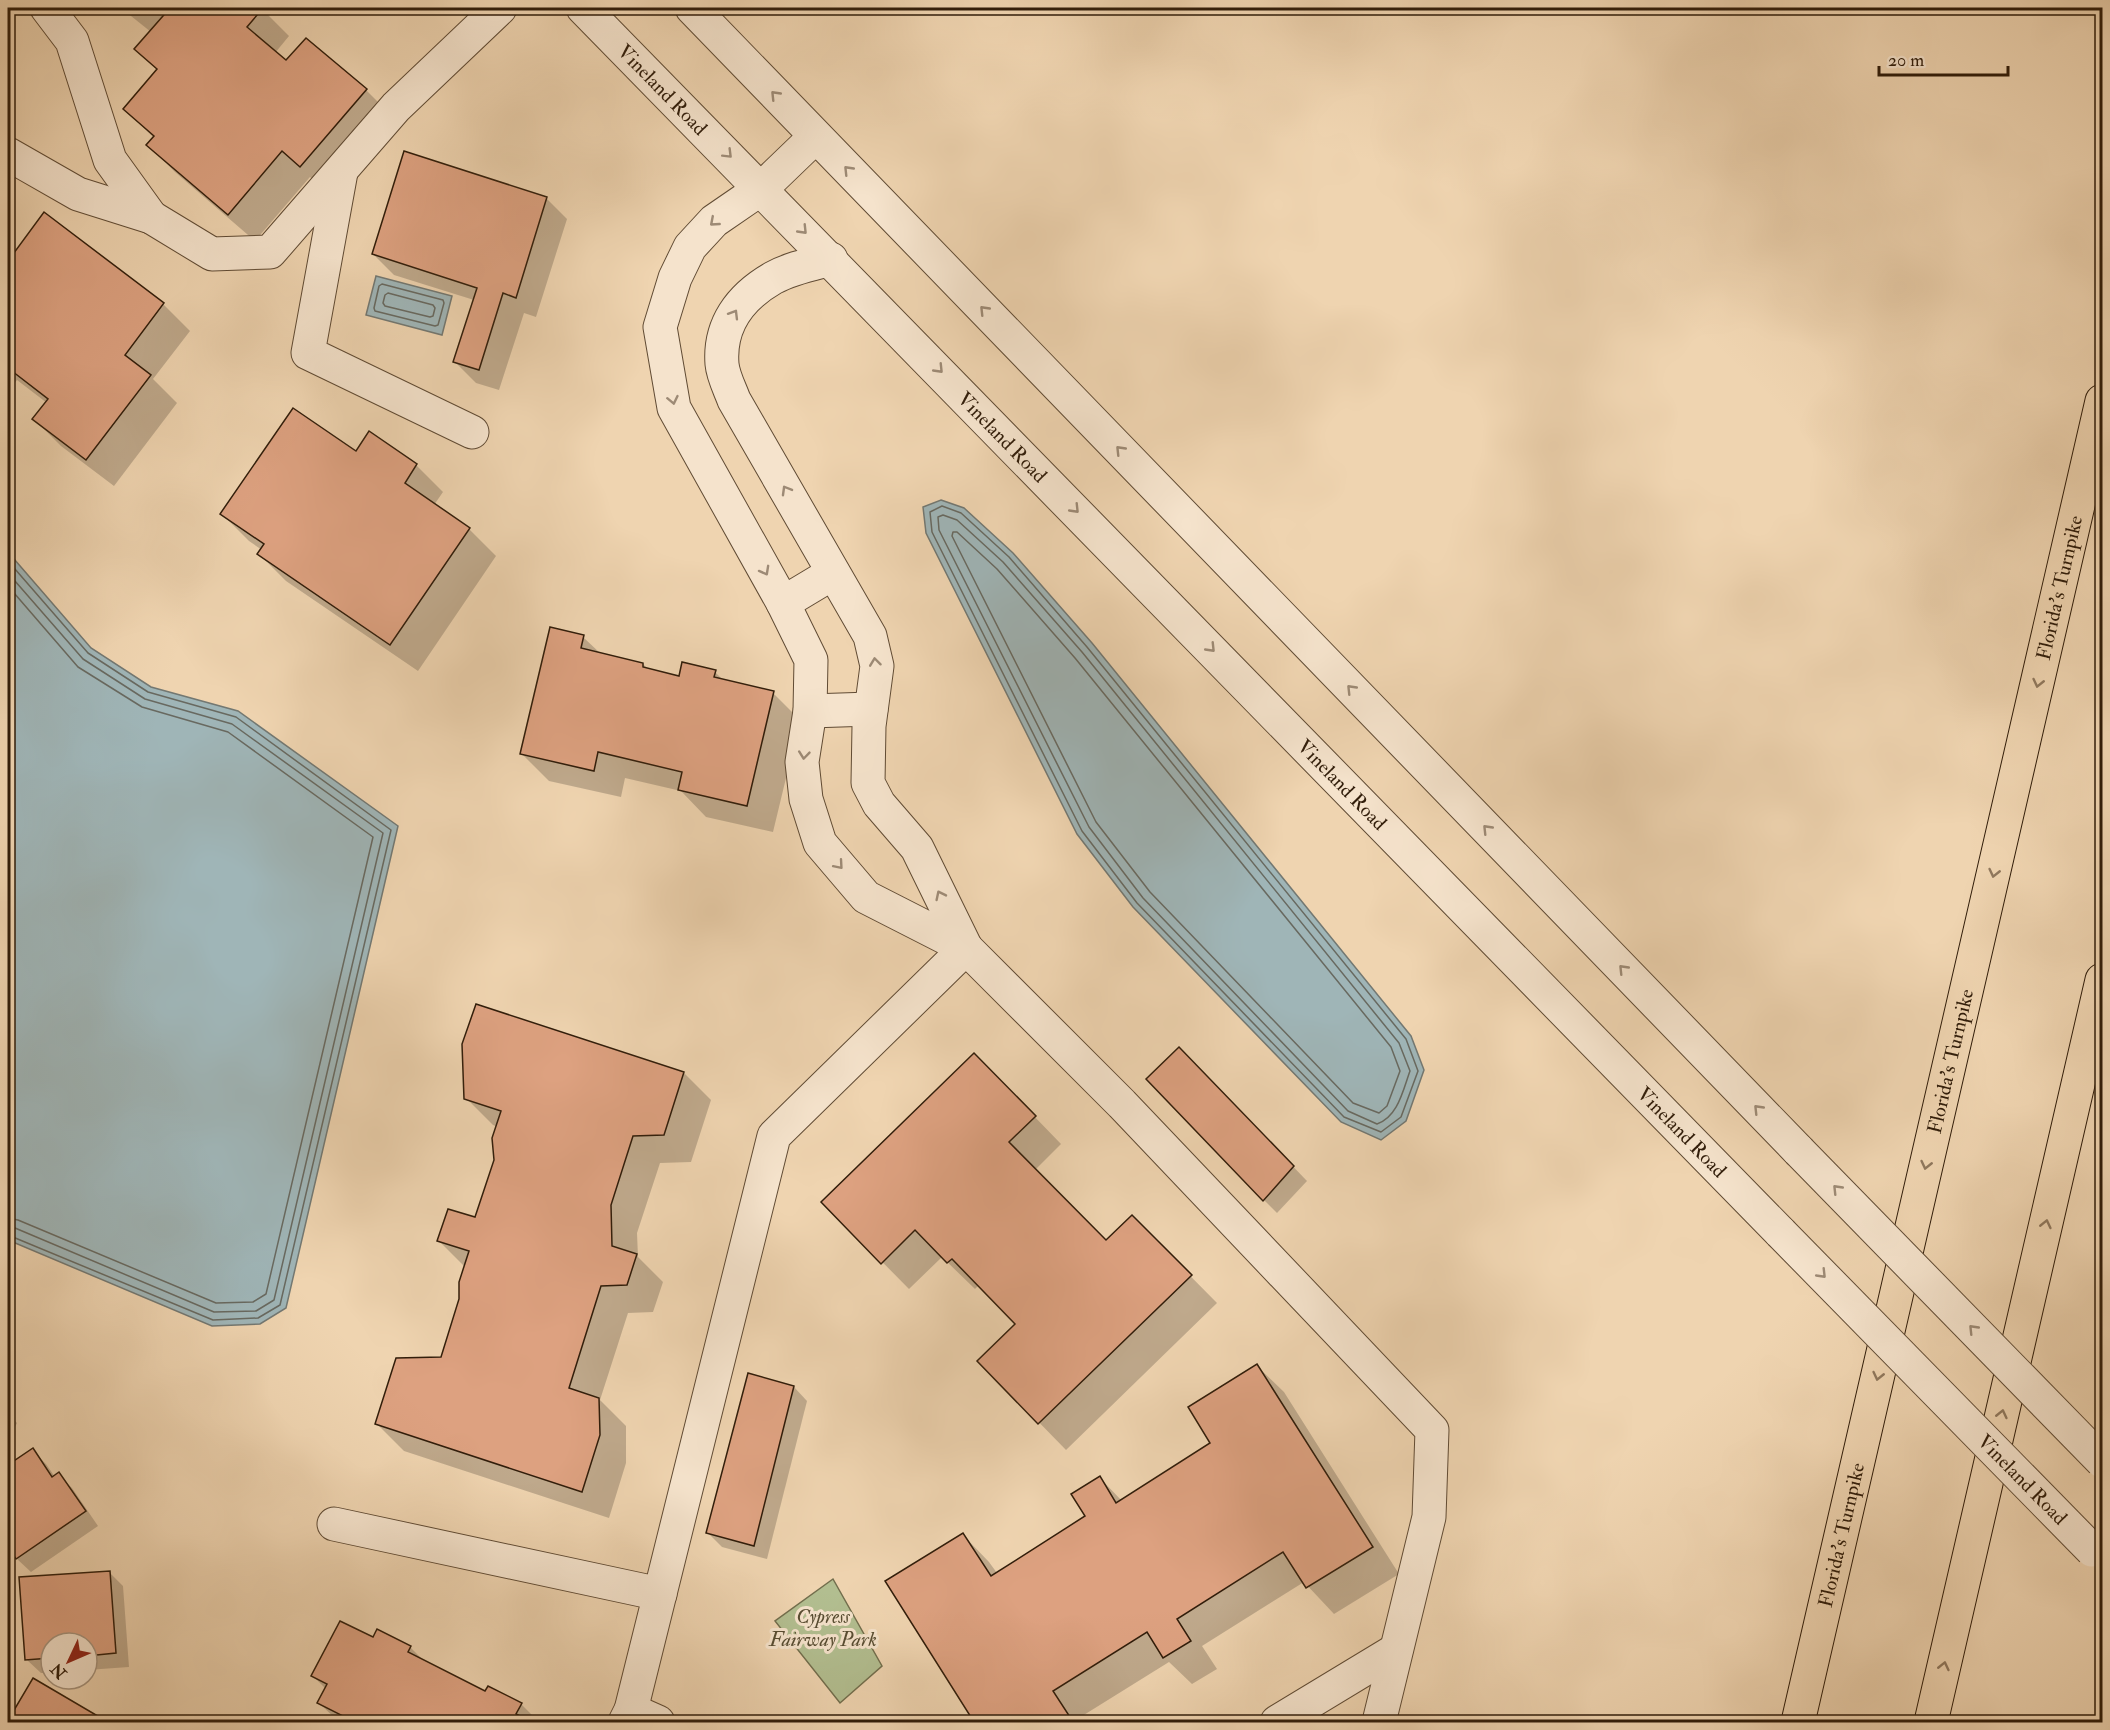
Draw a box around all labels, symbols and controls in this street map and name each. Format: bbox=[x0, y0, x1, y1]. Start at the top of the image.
street label: Vineland Road bbox=[613, 39, 713, 140]
scale bar bbox=[1879, 39, 2008, 77]
text: 20 m bbox=[1888, 49, 1924, 72]
one-way arrow bbox=[771, 91, 782, 101]
one-way arrow bbox=[720, 146, 731, 157]
one-way arrow bbox=[844, 167, 855, 177]
one-way arrow bbox=[710, 215, 721, 226]
one-way arrow bbox=[795, 222, 806, 233]
one-way arrow bbox=[980, 307, 991, 318]
one-way arrow bbox=[727, 310, 739, 320]
one-way arrow bbox=[931, 362, 942, 373]
street label: Vineland Road bbox=[952, 386, 1053, 488]
one-way arrow bbox=[666, 395, 679, 405]
one-way arrow bbox=[1116, 447, 1127, 458]
one-way arrow bbox=[782, 486, 793, 496]
one-way arrow bbox=[1068, 502, 1079, 512]
street label: Florida's Turnpike bbox=[2030, 513, 2088, 662]
one-way arrow bbox=[758, 565, 769, 576]
one-way arrow bbox=[1204, 642, 1215, 652]
one-way arrow bbox=[869, 658, 881, 667]
one-way arrow bbox=[2032, 678, 2045, 688]
one-way arrow bbox=[1347, 685, 1358, 695]
street label: Vineland Road bbox=[1292, 734, 1392, 835]
one-way arrow bbox=[798, 750, 811, 759]
one-way arrow bbox=[1483, 825, 1494, 835]
one-way arrow bbox=[832, 858, 843, 869]
one-way arrow bbox=[1988, 868, 2001, 878]
one-way arrow bbox=[936, 891, 948, 902]
one-way arrow bbox=[1619, 965, 1630, 976]
street label: Florida's Turnpike bbox=[1921, 987, 1979, 1136]
street label: Vineland Road bbox=[1632, 1081, 1732, 1183]
one-way arrow bbox=[1755, 1105, 1766, 1116]
one-way arrow bbox=[1921, 1160, 1934, 1170]
one-way arrow bbox=[1833, 1186, 1844, 1196]
one-way arrow bbox=[2039, 1219, 2052, 1229]
one-way arrow bbox=[1815, 1267, 1826, 1278]
one-way arrow bbox=[1970, 1325, 1981, 1336]
one-way arrow bbox=[1872, 1371, 1885, 1381]
one-way arrow bbox=[1995, 1409, 2008, 1419]
street label: Vineland Road bbox=[1972, 1429, 2073, 1530]
street label: Florida's Turnpike bbox=[1812, 1460, 1870, 1610]
park label: Cypress Fairway Park bbox=[768, 1604, 877, 1652]
north arrow bbox=[39, 1631, 99, 1691]
text: N bbox=[46, 1658, 72, 1684]
one-way arrow bbox=[1937, 1661, 1950, 1671]

